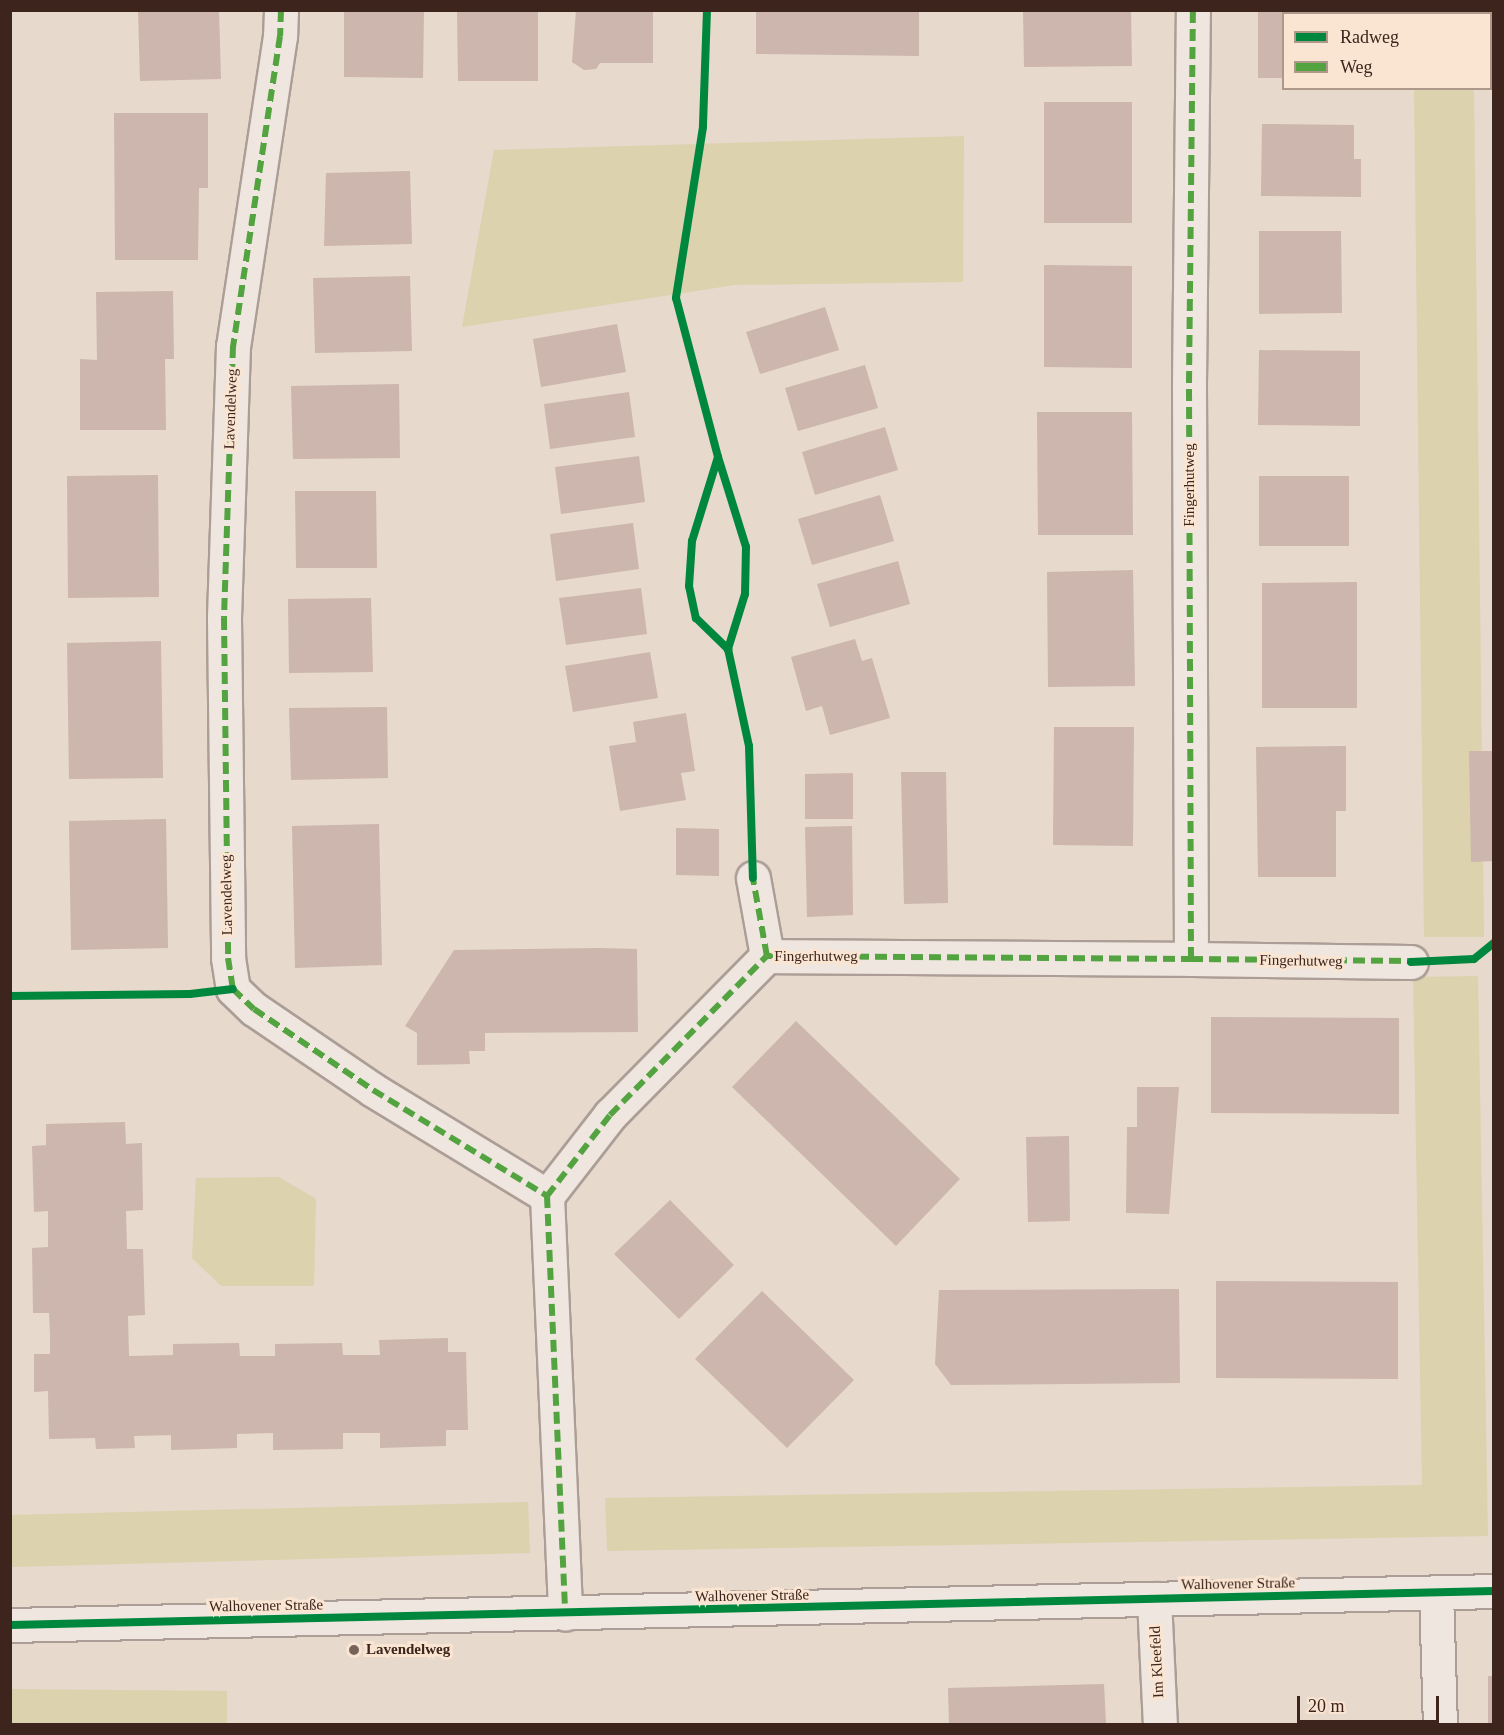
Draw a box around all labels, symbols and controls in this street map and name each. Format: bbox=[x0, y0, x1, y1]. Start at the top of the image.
legend bbox=[1282, 12, 1492, 90]
text: Radweg bbox=[1340, 27, 1399, 47]
text: Weg bbox=[1340, 57, 1373, 77]
street label: Lavendelweg bbox=[221, 368, 241, 450]
street label: Fingerhutweg bbox=[1181, 443, 1199, 527]
street label: Lavendelweg bbox=[217, 854, 237, 936]
street label: Fingerhutweg bbox=[774, 948, 858, 966]
street label: Fingerhutweg bbox=[1259, 951, 1343, 971]
street label: Walhovener Straße bbox=[1181, 1574, 1295, 1594]
street label: Walhovener Straße bbox=[695, 1586, 809, 1606]
street label: Walhovener Straße bbox=[209, 1596, 323, 1616]
street label: Im Kleefeld bbox=[1146, 1626, 1168, 1698]
place label: Lavendelweg bbox=[366, 1641, 450, 1659]
marker: Lavendelweg bbox=[347, 1643, 361, 1657]
scale bar bbox=[1300, 1684, 1442, 1722]
text: 20 m bbox=[1308, 1696, 1345, 1716]

